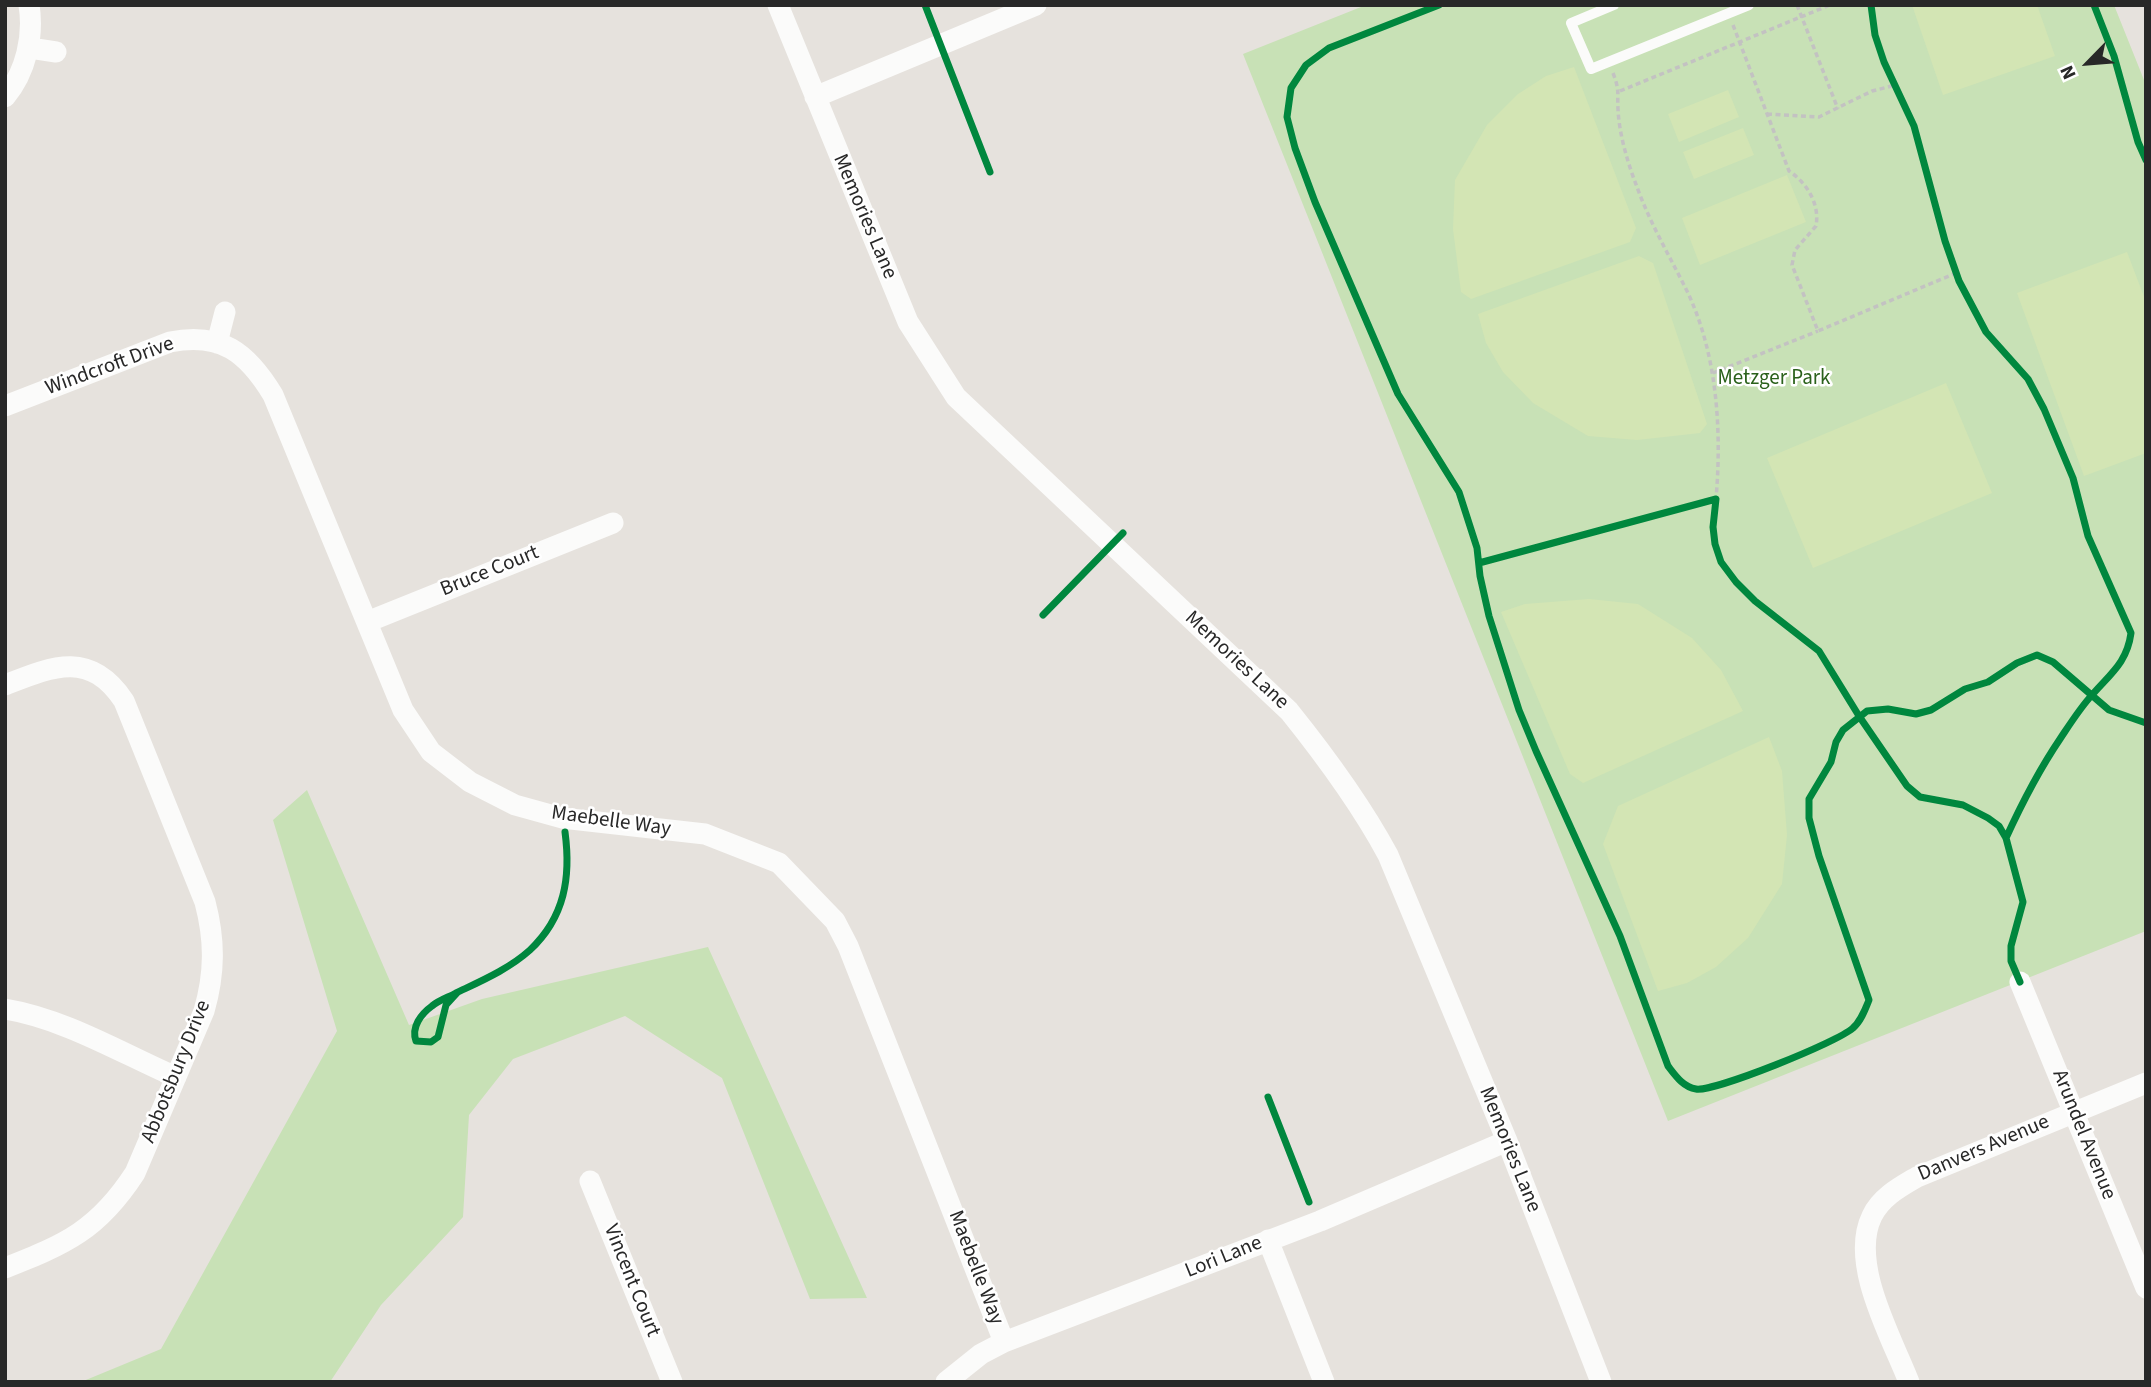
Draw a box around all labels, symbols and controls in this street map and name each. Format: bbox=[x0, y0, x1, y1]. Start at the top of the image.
north arrow bbox=[2053, 28, 2123, 98]
text: N bbox=[2054, 61, 2083, 84]
street label: Memories Lane bbox=[826, 151, 902, 283]
street label: Windcroft Drive bbox=[42, 332, 178, 402]
park label: Metzger Park bbox=[1718, 366, 1830, 392]
street label: Bruce Court bbox=[437, 541, 543, 603]
street label: Memories Lane bbox=[1179, 606, 1293, 716]
street label: Maebelle Way bbox=[550, 801, 672, 843]
street label: Abbotsbury Drive bbox=[137, 997, 217, 1147]
street label: Arundel Avenue bbox=[2045, 1066, 2121, 1204]
street label: Memories Lane bbox=[1472, 1084, 1546, 1216]
street label: Danvers Avenue bbox=[1915, 1110, 2053, 1188]
street label: Maebelle Way bbox=[942, 1207, 1008, 1329]
street label: Vincent Court bbox=[597, 1221, 665, 1341]
street label: Lori Lane bbox=[1182, 1231, 1266, 1285]

